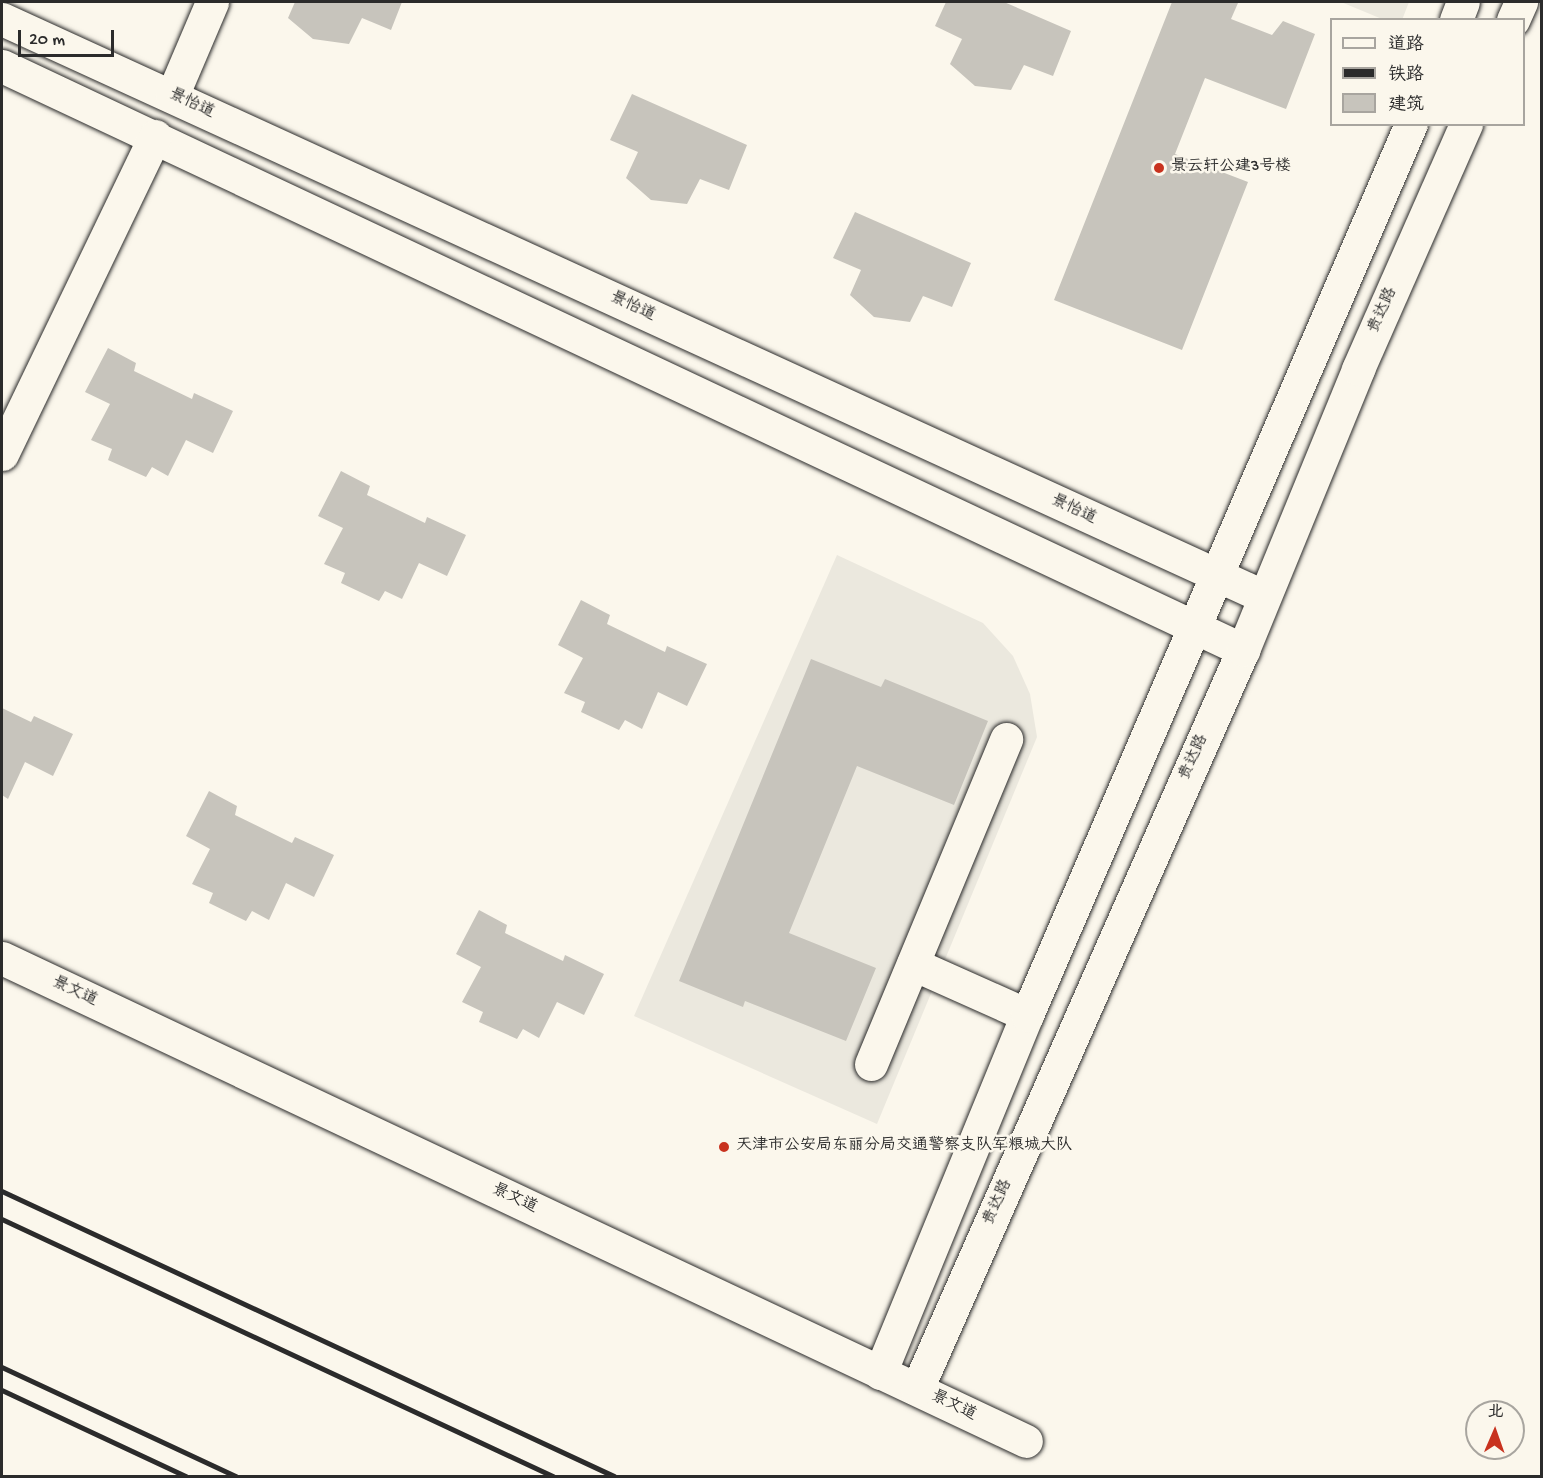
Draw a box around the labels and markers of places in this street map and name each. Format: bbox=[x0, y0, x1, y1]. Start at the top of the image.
place label: 景云轩公建3号楼 bbox=[1171, 158, 1291, 178]
marker: 景云轩公建3号楼 bbox=[1152, 161, 1166, 175]
place label: 天津市公安局东丽分局交通警察支队军粮城大队 bbox=[736, 1137, 1072, 1157]
marker: 天津市公安局东丽分局交通警察支队军粮城大队 bbox=[717, 1140, 731, 1154]

